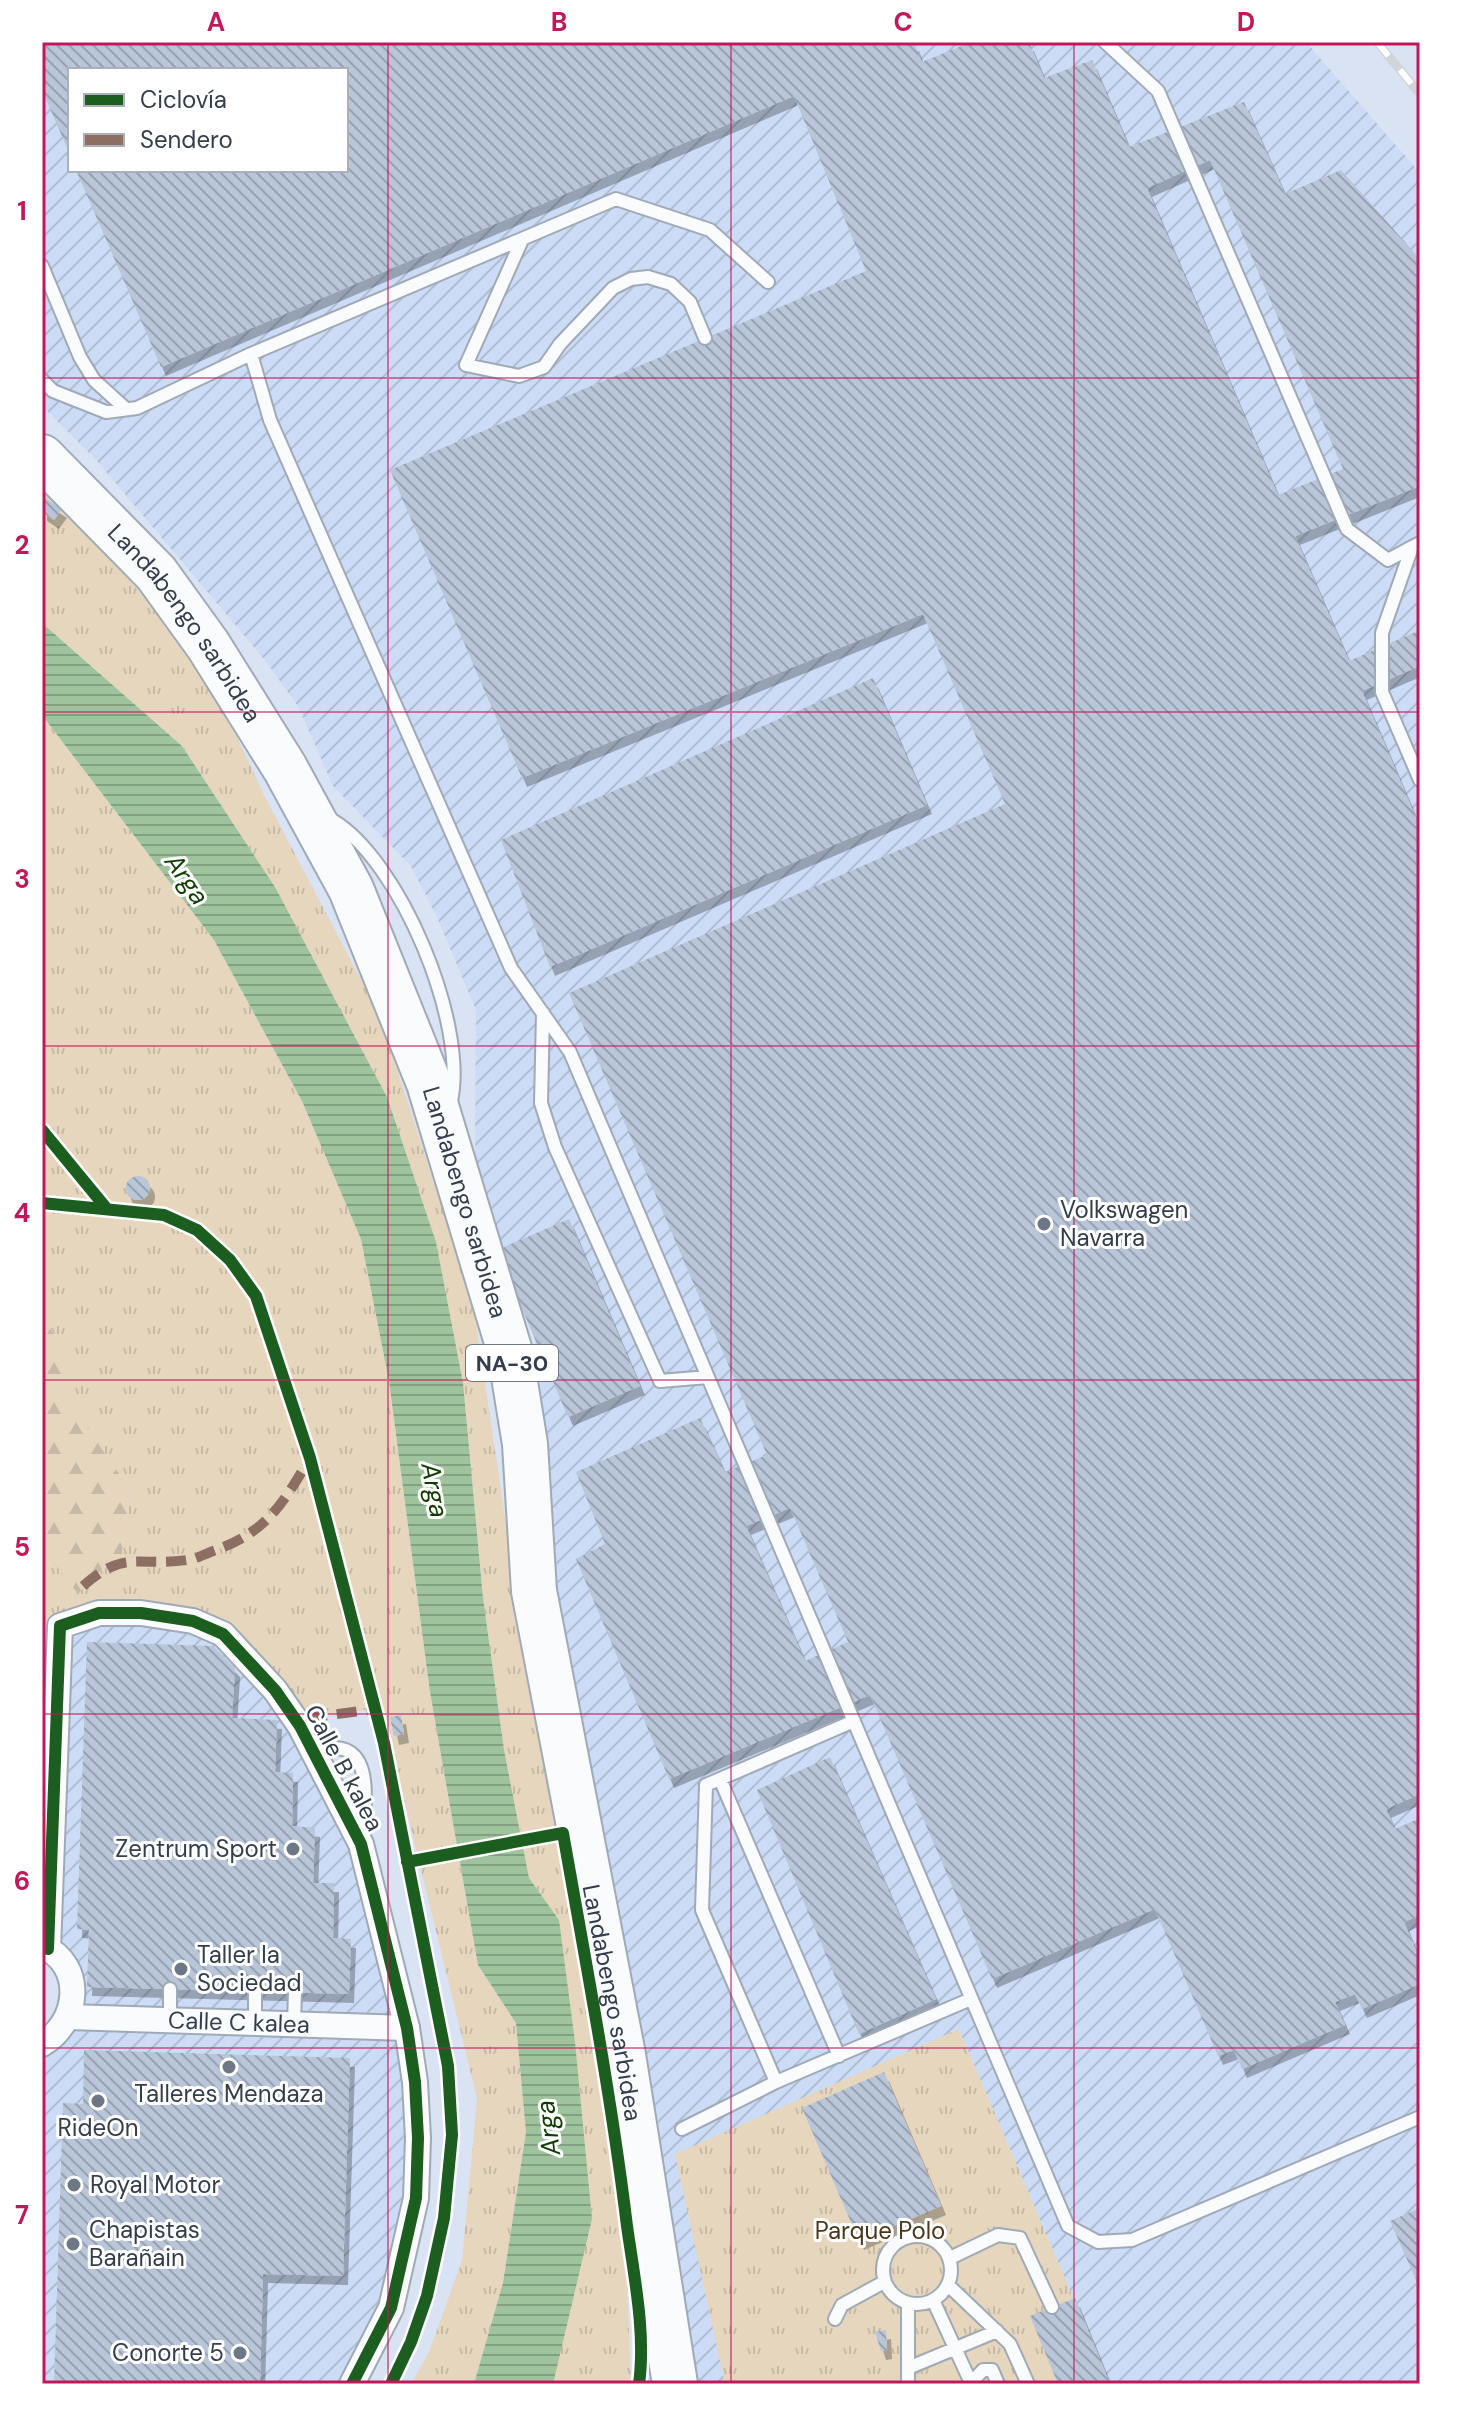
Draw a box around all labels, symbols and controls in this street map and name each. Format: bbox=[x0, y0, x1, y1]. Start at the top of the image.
text: A bbox=[207, 5, 225, 39]
text: B bbox=[551, 5, 567, 39]
text: C bbox=[893, 5, 913, 39]
text: D bbox=[1237, 5, 1255, 39]
legend bbox=[68, 68, 348, 172]
text: Ciclovía bbox=[140, 84, 227, 115]
text: Sendero bbox=[140, 124, 233, 155]
text: 1 bbox=[17, 194, 27, 228]
street label: Landabengo sarbidea bbox=[101, 517, 269, 728]
text: 2 bbox=[14, 528, 30, 562]
water label: Arga bbox=[157, 846, 217, 912]
text: 3 bbox=[14, 862, 30, 896]
street label: Landabengo sarbidea bbox=[416, 1083, 515, 1322]
place label: Volkswagen Navarra bbox=[1060, 1194, 1188, 1253]
text: 4 bbox=[14, 1196, 30, 1230]
marker: Volkswagen Navarra bbox=[1035, 1215, 1053, 1233]
road number: NA-30 bbox=[466, 1345, 558, 1381]
water label: Arga bbox=[413, 1459, 457, 1520]
text: 5 bbox=[14, 1530, 30, 1564]
street label: Calle B kalea bbox=[298, 1699, 391, 1836]
place label: Zentrum Sport bbox=[115, 1833, 277, 1864]
marker: Zentrum Sport bbox=[284, 1840, 302, 1858]
text: 6 bbox=[14, 1864, 30, 1898]
street label: Landabengo sarbidea bbox=[576, 1882, 649, 2123]
place label: Taller la Sociedad bbox=[197, 1939, 301, 1998]
marker: Taller la Sociedad bbox=[172, 1960, 190, 1978]
street label: Calle C kalea bbox=[168, 2004, 310, 2040]
marker: Talleres Mendaza bbox=[220, 2058, 238, 2076]
place label: Talleres Mendaza bbox=[134, 2078, 324, 2109]
marker: RideOn bbox=[89, 2092, 107, 2110]
water label: Arga bbox=[528, 2098, 568, 2159]
place label: RideOn bbox=[57, 2112, 139, 2143]
place label: Royal Motor bbox=[90, 2169, 220, 2200]
marker: Royal Motor bbox=[65, 2176, 83, 2194]
text: 7 bbox=[15, 2198, 29, 2232]
place label: Chapistas Barañain bbox=[89, 2214, 200, 2273]
park label: Parque Polo bbox=[815, 2215, 945, 2246]
marker: Chapistas Barañain bbox=[64, 2235, 82, 2253]
place label: Conorte 5 bbox=[112, 2337, 224, 2368]
marker: Conorte 5 bbox=[231, 2344, 249, 2362]

